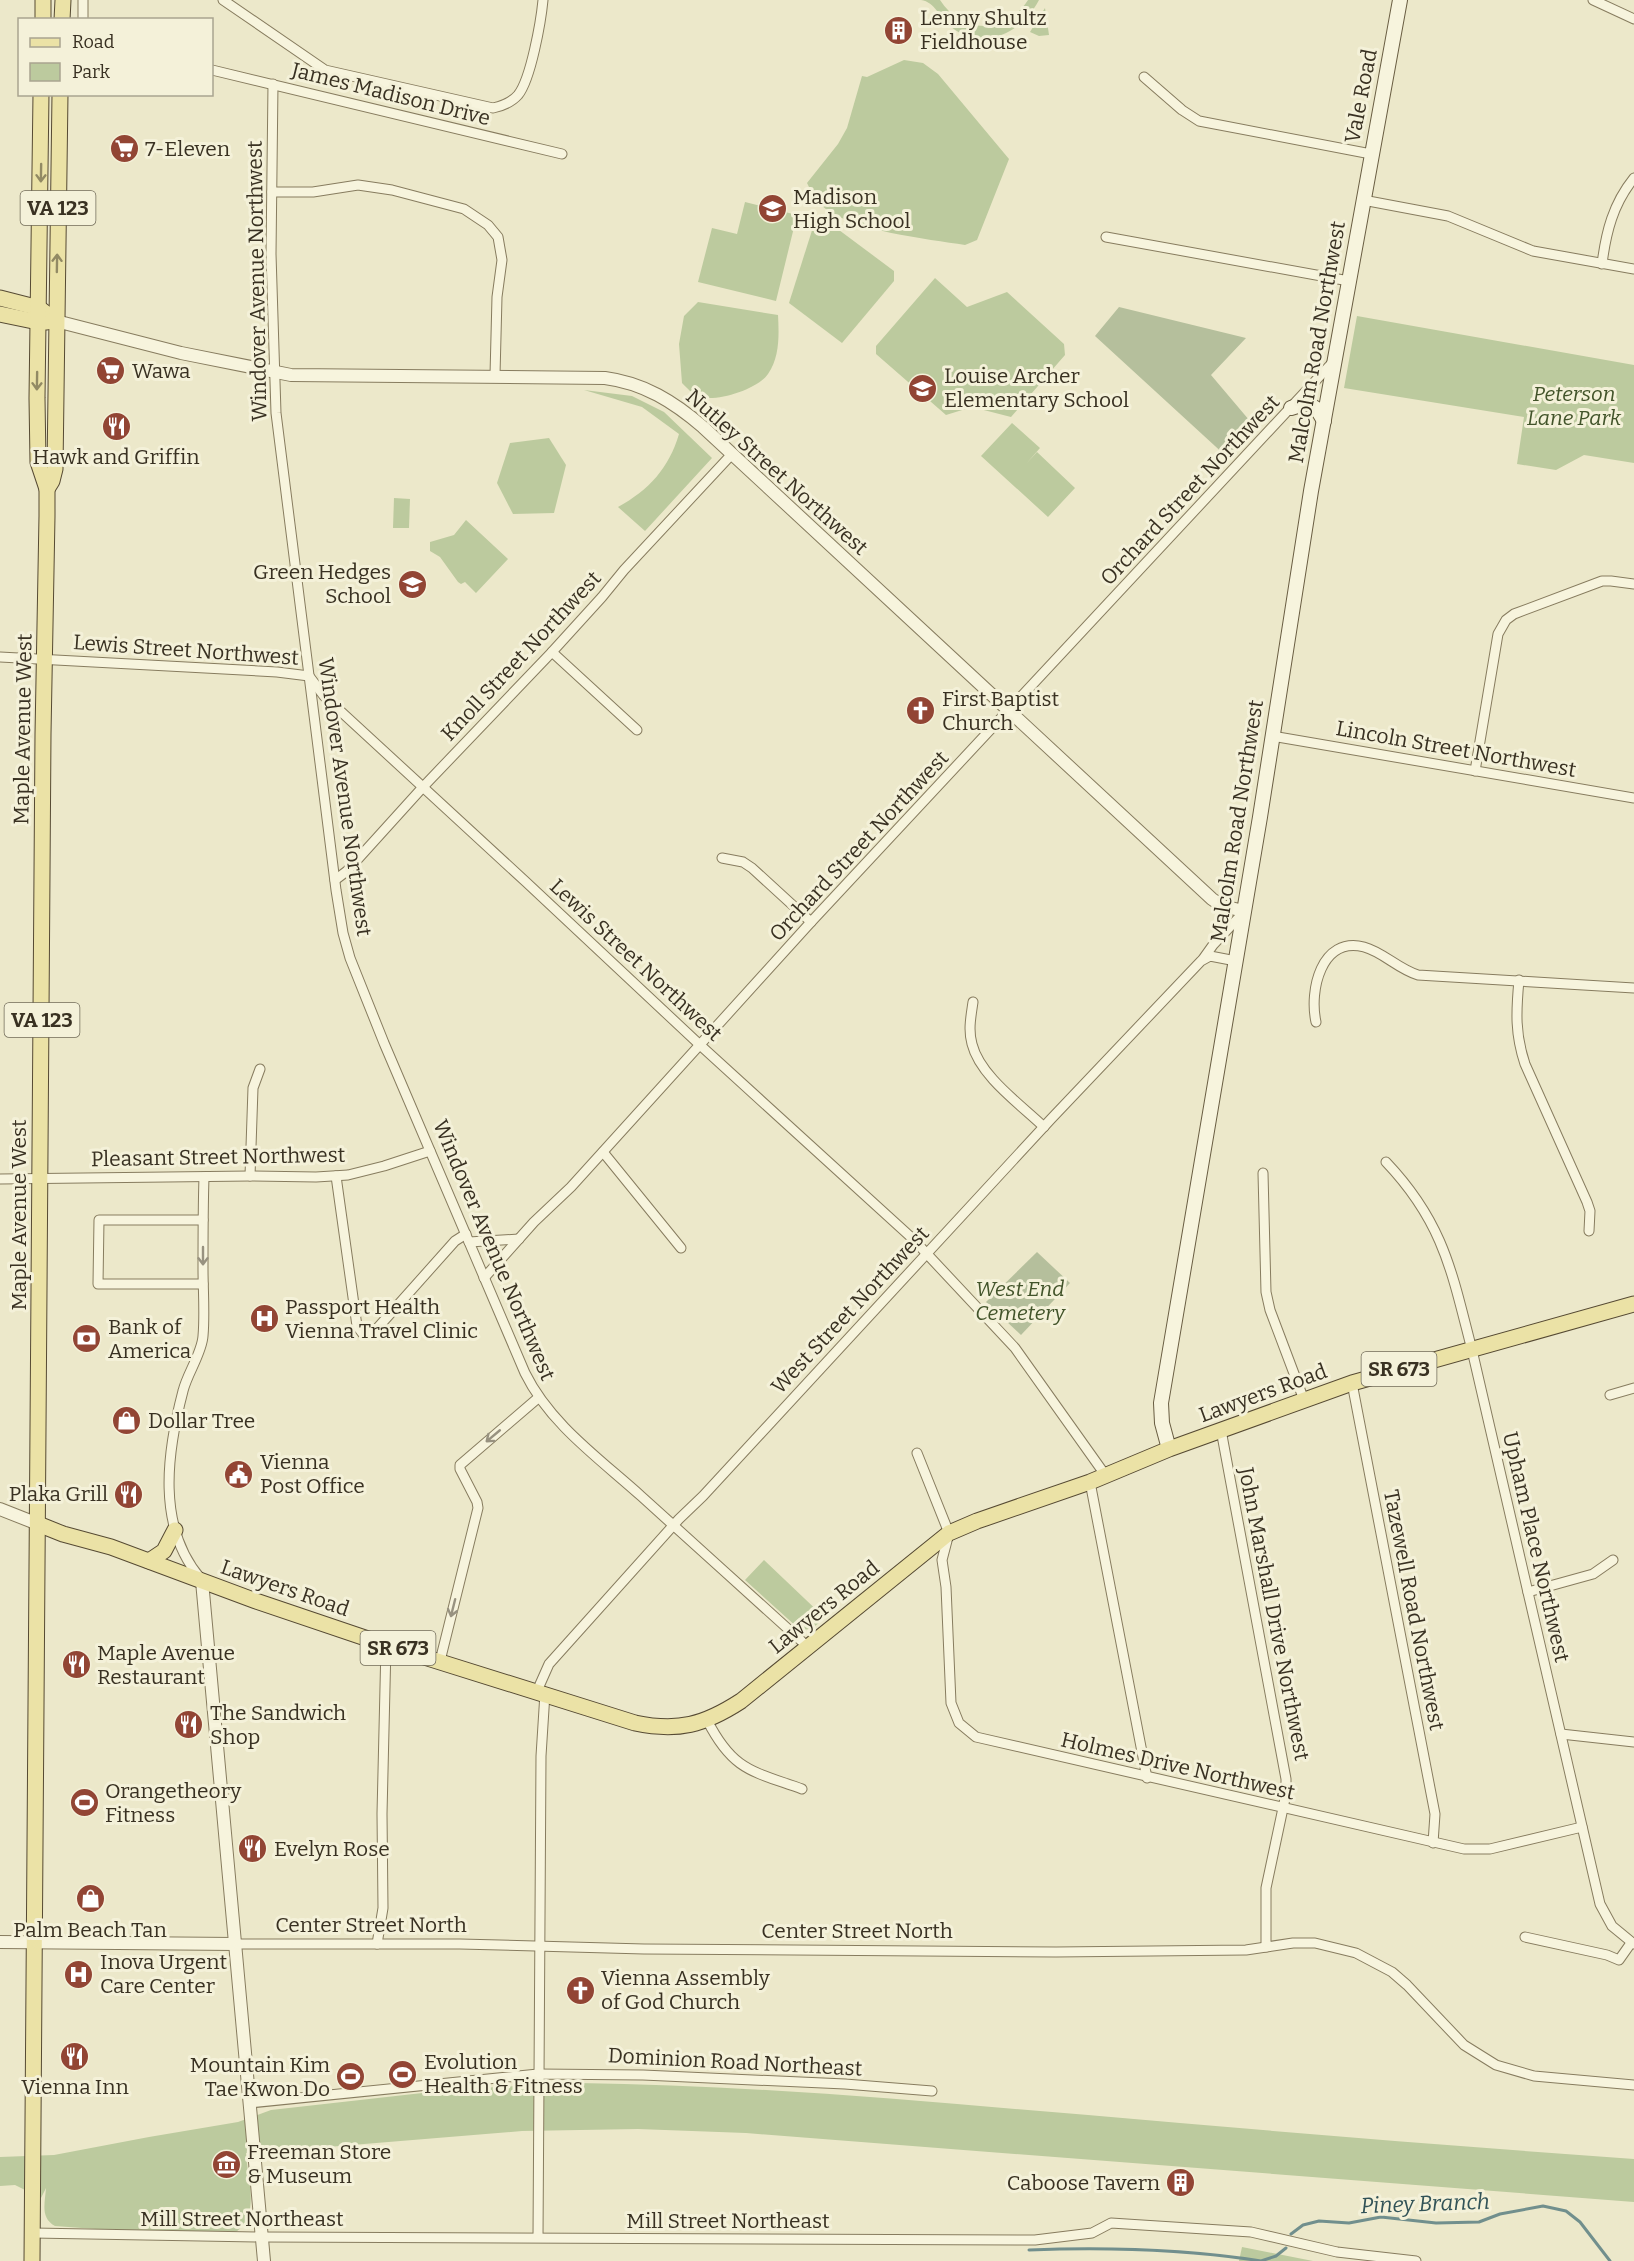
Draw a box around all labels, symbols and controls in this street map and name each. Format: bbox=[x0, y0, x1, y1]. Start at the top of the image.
place label: Lenny Shultz Fieldhouse bbox=[920, 5, 1047, 55]
building icon: Lenny Shultz Fieldhouse bbox=[883, 14, 915, 46]
legend bbox=[18, 18, 213, 96]
text: Road bbox=[72, 31, 115, 53]
street label: Vale Road bbox=[1339, 47, 1383, 145]
street label: James Madison Drive bbox=[288, 57, 493, 131]
text: Park bbox=[72, 61, 111, 83]
supermarket icon: 7-Eleven bbox=[108, 133, 140, 165]
place label: 7-Eleven bbox=[145, 136, 230, 162]
street label: Windover Avenue Northwest bbox=[242, 140, 272, 422]
one-way arrow bbox=[35, 162, 46, 182]
place label: Madison High School bbox=[793, 184, 911, 234]
road number: VA 123 bbox=[20, 191, 96, 225]
school or university icon: Madison High School bbox=[756, 193, 788, 225]
street label: Malcolm Road Northwest bbox=[1283, 219, 1351, 465]
one-way arrow bbox=[52, 253, 63, 273]
supermarket icon: Wawa bbox=[95, 355, 127, 387]
place label: Wawa bbox=[132, 358, 191, 384]
place label: Louise Archer Elementary School bbox=[944, 363, 1129, 413]
one-way arrow bbox=[31, 370, 43, 390]
school or university icon: Louise Archer Elementary School bbox=[907, 372, 939, 404]
park label: Peterson Lane Park bbox=[1527, 381, 1622, 431]
street label: Nutley Street Northwest bbox=[681, 383, 874, 561]
street label: Orchard Street Northwest bbox=[1095, 389, 1285, 591]
restaurant icon: Hawk and Griffin bbox=[100, 410, 132, 442]
place label: Hawk and Griffin bbox=[33, 444, 199, 470]
place label: Green Hedges School bbox=[253, 559, 391, 609]
street label: Knoll Street Northwest bbox=[436, 565, 607, 746]
school or university icon: Green Hedges School bbox=[396, 568, 428, 600]
street label: Lewis Street Northwest bbox=[72, 629, 300, 671]
street label: Maple Avenue West bbox=[8, 633, 38, 825]
street label: Windover Avenue Northwest bbox=[313, 656, 377, 938]
place label: First Baptist Church bbox=[942, 686, 1060, 736]
church icon: First Baptist Church bbox=[905, 695, 937, 727]
street label: Malcolm Road Northwest bbox=[1205, 697, 1269, 944]
street label: Lincoln Street Northwest bbox=[1334, 715, 1579, 783]
street label: Orchard Street Northwest bbox=[764, 745, 954, 947]
street label: Lewis Street Northwest bbox=[544, 873, 728, 1047]
road number: VA 123 bbox=[4, 1003, 80, 1037]
street label: Windover Avenue Northwest bbox=[427, 1116, 561, 1385]
street label: Maple Avenue West bbox=[6, 1119, 32, 1311]
street label: Pleasant Street Northwest bbox=[91, 1142, 346, 1172]
street label: West Street Northwest bbox=[766, 1220, 935, 1399]
one-way arrow bbox=[197, 1246, 209, 1266]
park label: West End Cemetery bbox=[975, 1276, 1066, 1326]
place label: Passport Health Vienna Travel Clinic bbox=[285, 1294, 478, 1344]
hospital icon: Passport Health Vienna Travel Clinic bbox=[248, 1303, 280, 1335]
place label: Bank of America bbox=[108, 1314, 192, 1364]
bank icon: Bank of America bbox=[71, 1323, 103, 1355]
road number: SR 673 bbox=[1362, 1352, 1436, 1386]
street label: Lawyers Road bbox=[1195, 1358, 1331, 1428]
shop icon: Dollar Tree bbox=[111, 1405, 143, 1437]
place label: Dollar Tree bbox=[148, 1408, 255, 1434]
one-way arrow bbox=[485, 1429, 501, 1442]
street label: Upham Place Northwest bbox=[1497, 1429, 1575, 1665]
place label: Vienna Post Office bbox=[260, 1449, 365, 1499]
public building icon: Vienna Post Office bbox=[223, 1458, 255, 1490]
street label: John Marshall Drive Northwest bbox=[1233, 1464, 1315, 1763]
restaurant icon: Plaka Grill bbox=[113, 1478, 145, 1510]
place label: Plaka Grill bbox=[9, 1481, 108, 1507]
street label: Tazewell Road Northwest bbox=[1378, 1487, 1450, 1733]
street label: Lawyers Road bbox=[217, 1554, 353, 1622]
street label: Lawyers Road bbox=[764, 1555, 884, 1659]
one-way arrow bbox=[447, 1598, 459, 1617]
road number: SR 673 bbox=[360, 1631, 436, 1665]
place label: Maple Avenue Restaurant bbox=[97, 1640, 235, 1690]
restaurant icon: Maple Avenue Restaurant bbox=[60, 1649, 92, 1681]
place label: The Sandwich Shop bbox=[210, 1700, 346, 1750]
restaurant icon: The Sandwich Shop bbox=[173, 1709, 205, 1741]
street label: Holmes Drive Northwest bbox=[1058, 1726, 1298, 1806]
place label: Orangetheory Fitness bbox=[105, 1778, 242, 1828]
sports icon: Orangetheory Fitness bbox=[68, 1787, 100, 1819]
restaurant icon: Evelyn Rose bbox=[237, 1833, 269, 1865]
place label: Evelyn Rose bbox=[274, 1836, 390, 1862]
shop icon: Palm Beach Tan bbox=[74, 1883, 106, 1915]
street label: Center Street North bbox=[275, 1912, 467, 1938]
place label: Palm Beach Tan bbox=[13, 1917, 167, 1943]
street label: Center Street North bbox=[761, 1918, 953, 1944]
place label: Inova Urgent Care Center bbox=[100, 1949, 228, 1999]
hospital icon: Inova Urgent Care Center bbox=[63, 1958, 95, 1990]
place label: Vienna Assembly of God Church bbox=[601, 1965, 771, 2015]
church icon: Vienna Assembly of God Church bbox=[564, 1974, 596, 2006]
restaurant icon: Vienna Inn bbox=[59, 2040, 91, 2072]
street label: Dominion Road Northeast bbox=[607, 2042, 863, 2082]
place label: Evolution Health & Fitness bbox=[424, 2049, 583, 2099]
place label: Mountain Kim Tae Kwon Do bbox=[190, 2052, 330, 2102]
sports icon: Evolution Health & Fitness bbox=[387, 2058, 419, 2090]
sports icon: Mountain Kim Tae Kwon Do bbox=[335, 2061, 367, 2093]
place label: Vienna Inn bbox=[21, 2074, 129, 2100]
place label: Freeman Store & Museum bbox=[247, 2139, 391, 2189]
museum icon: Freeman Store & Museum bbox=[210, 2148, 242, 2180]
building icon: Caboose Tavern bbox=[1165, 2167, 1197, 2199]
place label: Caboose Tavern bbox=[1007, 2170, 1160, 2196]
water label: Piney Branch bbox=[1360, 2188, 1490, 2219]
street label: Mill Street Northeast bbox=[140, 2206, 344, 2232]
street label: Mill Street Northeast bbox=[626, 2208, 830, 2234]

